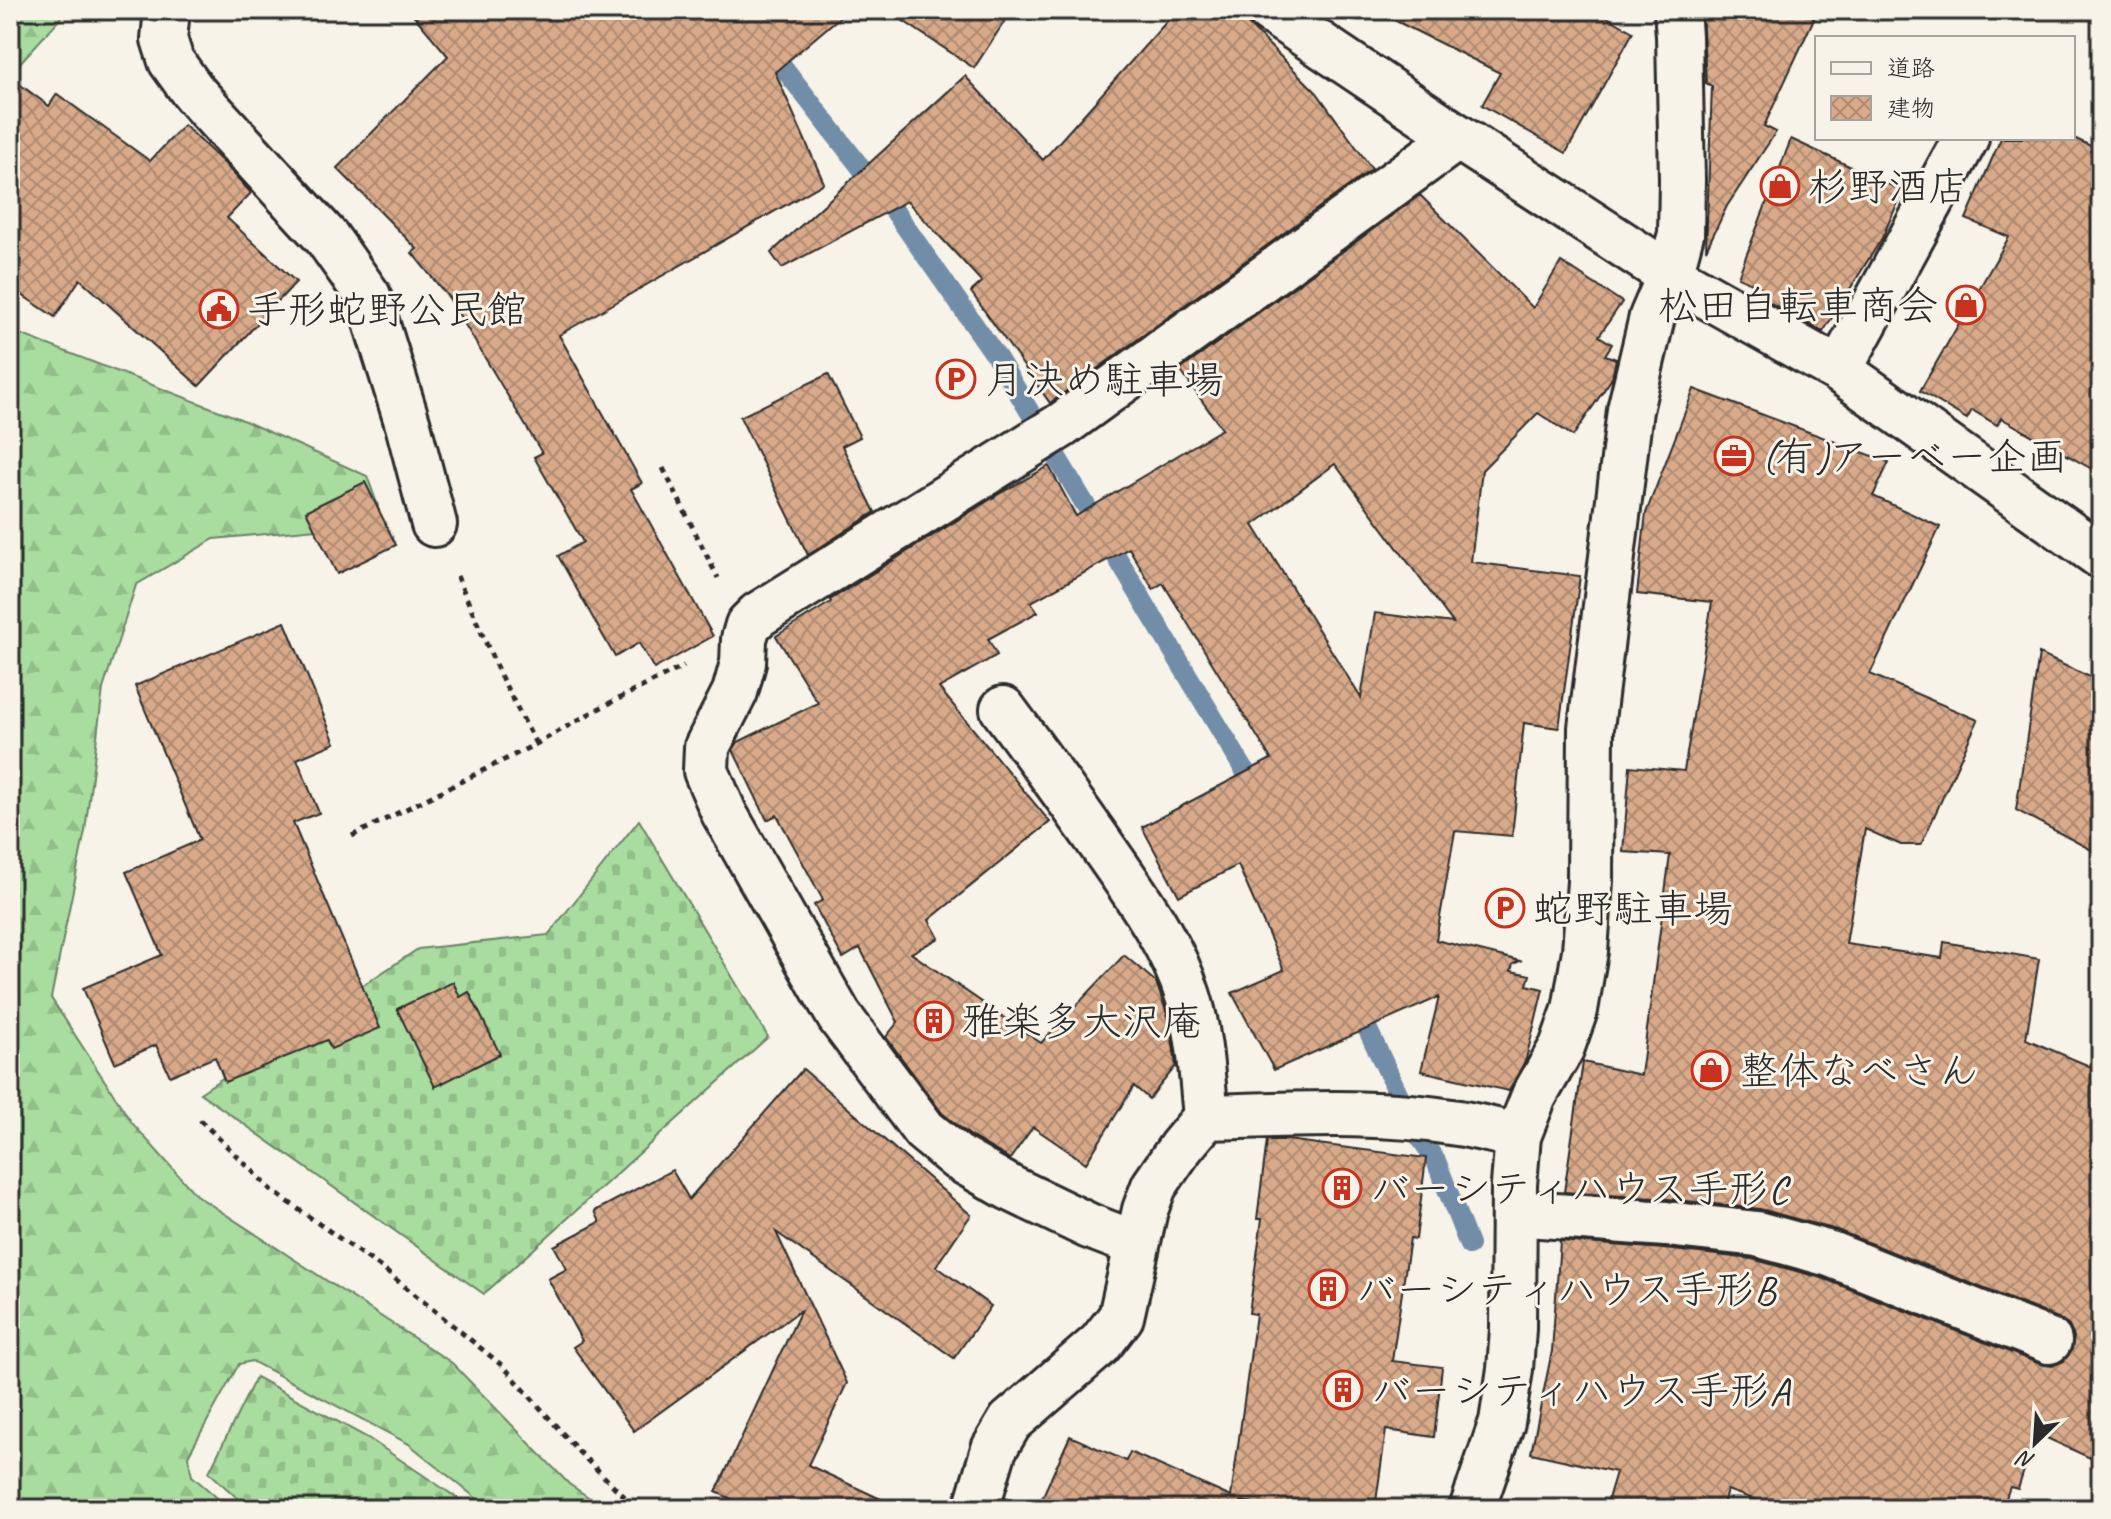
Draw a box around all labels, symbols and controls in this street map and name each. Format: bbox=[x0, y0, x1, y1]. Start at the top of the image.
legend bbox=[1815, 36, 2075, 140]
text: 道路 bbox=[1887, 53, 1935, 83]
text: 建物 bbox=[1887, 93, 1935, 123]
place label: 杉野酒店 bbox=[1808, 162, 1968, 212]
shop icon: 杉野酒店 bbox=[1759, 165, 1801, 207]
place label: 松田自転車商会 bbox=[1658, 281, 1938, 331]
shop icon: 松田自転車商会 bbox=[1945, 284, 1987, 326]
place label: 手形蛇野公民館 bbox=[247, 285, 527, 335]
public building icon: 手形蛇野公民館 bbox=[198, 288, 240, 330]
place label: 月決め駐車場 bbox=[984, 355, 1224, 405]
parking icon: 月決め駐車場 bbox=[935, 358, 977, 400]
place label: (有)アーベー企画 bbox=[1762, 432, 2067, 482]
office icon: (有)アーベー企画 bbox=[1713, 435, 1755, 477]
place label: 蛇野駐車場 bbox=[1533, 884, 1733, 934]
parking icon: 蛇野駐車場 bbox=[1484, 887, 1526, 929]
place label: 雅楽多大沢庵 bbox=[962, 997, 1202, 1047]
building icon: 雅楽多大沢庵 bbox=[913, 1000, 955, 1042]
place label: 整体なべさん bbox=[1739, 1046, 1979, 1096]
shop icon: 整体なべさん bbox=[1690, 1049, 1732, 1091]
place label: バーシティハウス手形C bbox=[1370, 1164, 1791, 1214]
building icon: バーシティハウス手形C bbox=[1321, 1167, 1363, 1209]
place label: バーシティハウス手形B bbox=[1356, 1265, 1777, 1315]
building icon: バーシティハウス手形B bbox=[1307, 1268, 1349, 1310]
place label: バーシティハウス手形A bbox=[1371, 1366, 1791, 1416]
building icon: バーシティハウス手形A bbox=[1322, 1369, 1364, 1411]
north arrow bbox=[1995, 1403, 2075, 1483]
text: N bbox=[2012, 1443, 2039, 1476]

